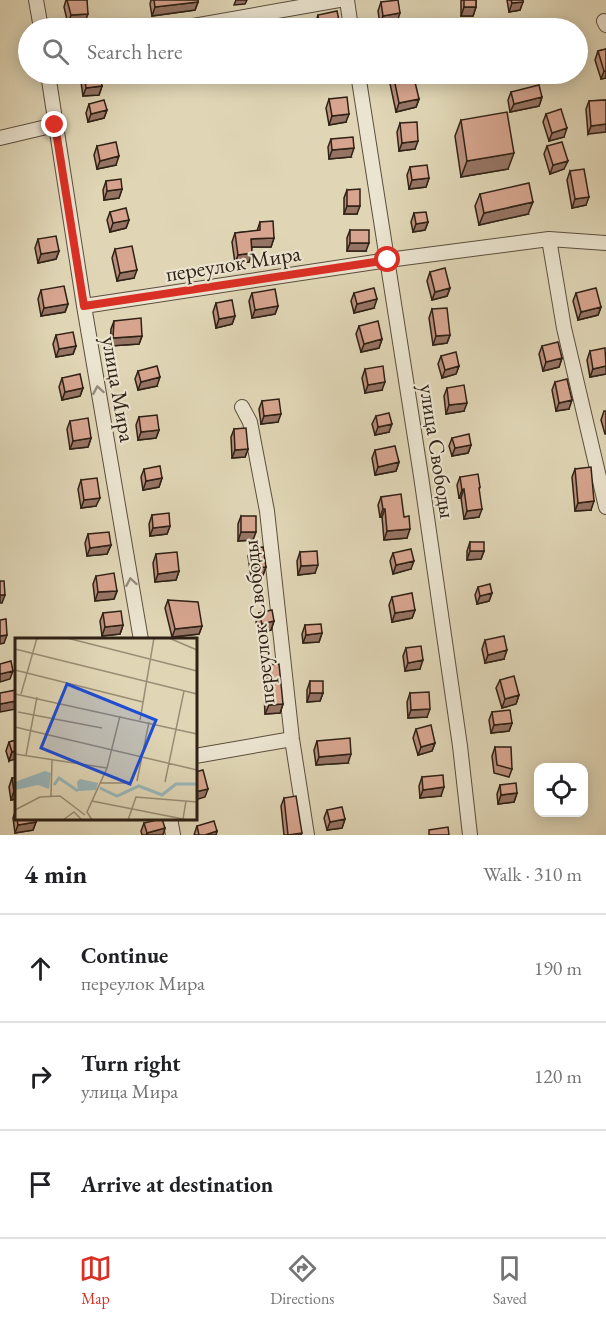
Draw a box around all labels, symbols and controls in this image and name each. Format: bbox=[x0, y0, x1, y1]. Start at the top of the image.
search box bbox=[18, 18, 588, 84]
icon: search bbox=[39, 35, 72, 68]
text: Search here bbox=[87, 37, 182, 66]
route end bbox=[41, 111, 67, 137]
street label: переулок Мира bbox=[163, 238, 303, 288]
route start bbox=[374, 246, 400, 272]
street label: улица Мира bbox=[95, 334, 142, 444]
street label: улица Свободы bbox=[413, 382, 462, 520]
one-way arrow bbox=[93, 385, 105, 395]
street label: переулок Свободы bbox=[235, 538, 282, 706]
one-way arrow bbox=[125, 578, 138, 588]
inset map bbox=[15, 638, 196, 820]
map controls bbox=[534, 763, 588, 817]
button: locate bbox=[534, 763, 588, 817]
text: 4 min bbox=[24, 857, 87, 891]
text: Walk · 310 m bbox=[483, 861, 582, 887]
text: Continue bbox=[81, 941, 168, 970]
icon: ahead bbox=[24, 952, 57, 985]
text: 190 m bbox=[534, 955, 582, 981]
text: переулок Мира bbox=[81, 970, 205, 996]
text: Turn right bbox=[81, 1049, 180, 1078]
icon: right bbox=[24, 1060, 57, 1093]
text: 120 m bbox=[534, 1063, 582, 1089]
text: улица Мира bbox=[81, 1078, 178, 1104]
icon: arrive bbox=[24, 1168, 57, 1201]
text: Arrive at destination bbox=[81, 1170, 273, 1199]
tab: Map bbox=[79, 1252, 112, 1309]
tab: Directions bbox=[270, 1252, 335, 1309]
tab: Saved bbox=[493, 1252, 527, 1309]

